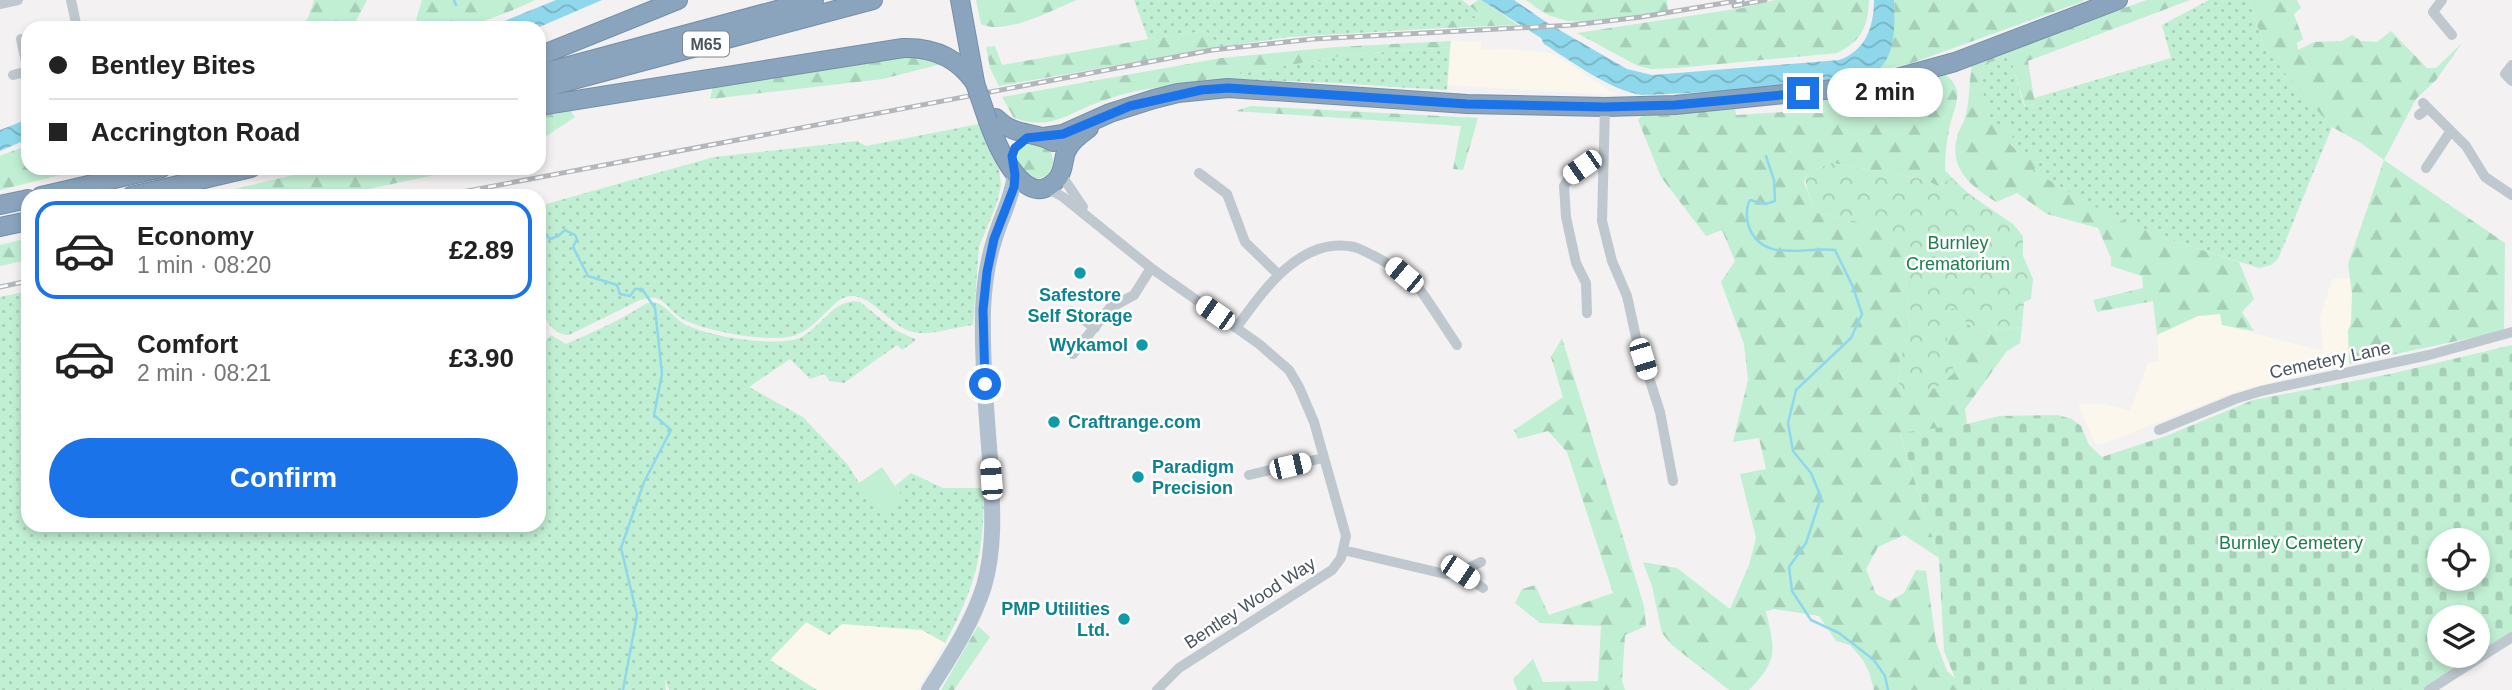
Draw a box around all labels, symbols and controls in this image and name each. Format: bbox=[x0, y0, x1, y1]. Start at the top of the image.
road number: M65 bbox=[683, 32, 729, 56]
text: Bentley Bites bbox=[91, 50, 256, 80]
callout: 2 min bbox=[1828, 68, 1943, 118]
route end bbox=[1787, 77, 1819, 109]
text: 2 min bbox=[1855, 79, 1915, 105]
text: Accrington Road bbox=[91, 117, 300, 147]
car bbox=[1559, 146, 1606, 188]
icon: car bbox=[53, 219, 116, 282]
text: Economy bbox=[137, 221, 254, 251]
park label: Burnley Crematorium bbox=[1906, 233, 2010, 274]
text: £2.89 bbox=[449, 235, 514, 265]
text: 1 min · 08:20 bbox=[137, 252, 271, 278]
car bbox=[1382, 253, 1427, 297]
marker: Safestore Self Storage bbox=[1072, 265, 1088, 281]
place label: Safestore Self Storage bbox=[1027, 285, 1133, 326]
car bbox=[1192, 292, 1239, 334]
icon: car bbox=[53, 327, 116, 390]
text: Comfort bbox=[137, 329, 238, 359]
place label: Wykamol bbox=[1049, 335, 1128, 355]
car bbox=[1627, 336, 1660, 382]
marker: Wykamol bbox=[1134, 337, 1150, 353]
street label: Cemetery Lane bbox=[2268, 337, 2392, 383]
text: £3.90 bbox=[449, 343, 514, 373]
text: 2 min · 08:21 bbox=[137, 360, 271, 386]
route start bbox=[969, 368, 1001, 400]
place label: Craftrange.com bbox=[1068, 412, 1201, 432]
marker: Craftrange.com bbox=[1046, 414, 1062, 430]
button: Confirm bbox=[49, 438, 518, 518]
car bbox=[1268, 451, 1313, 481]
car bbox=[980, 457, 1003, 501]
place label: Paradigm Precision bbox=[1152, 457, 1234, 498]
marker: Paradigm Precision bbox=[1130, 469, 1146, 485]
map controls bbox=[2427, 528, 2490, 668]
button: locate bbox=[2427, 528, 2490, 591]
park label: Burnley Cemetery bbox=[2219, 533, 2363, 553]
car bbox=[1437, 552, 1484, 592]
street label: Bentley Wood Way bbox=[1181, 553, 1319, 653]
place label: PMP Utilities Ltd. bbox=[1001, 599, 1110, 640]
button: layers bbox=[2427, 605, 2490, 668]
marker: PMP Utilities Ltd. bbox=[1116, 611, 1132, 627]

